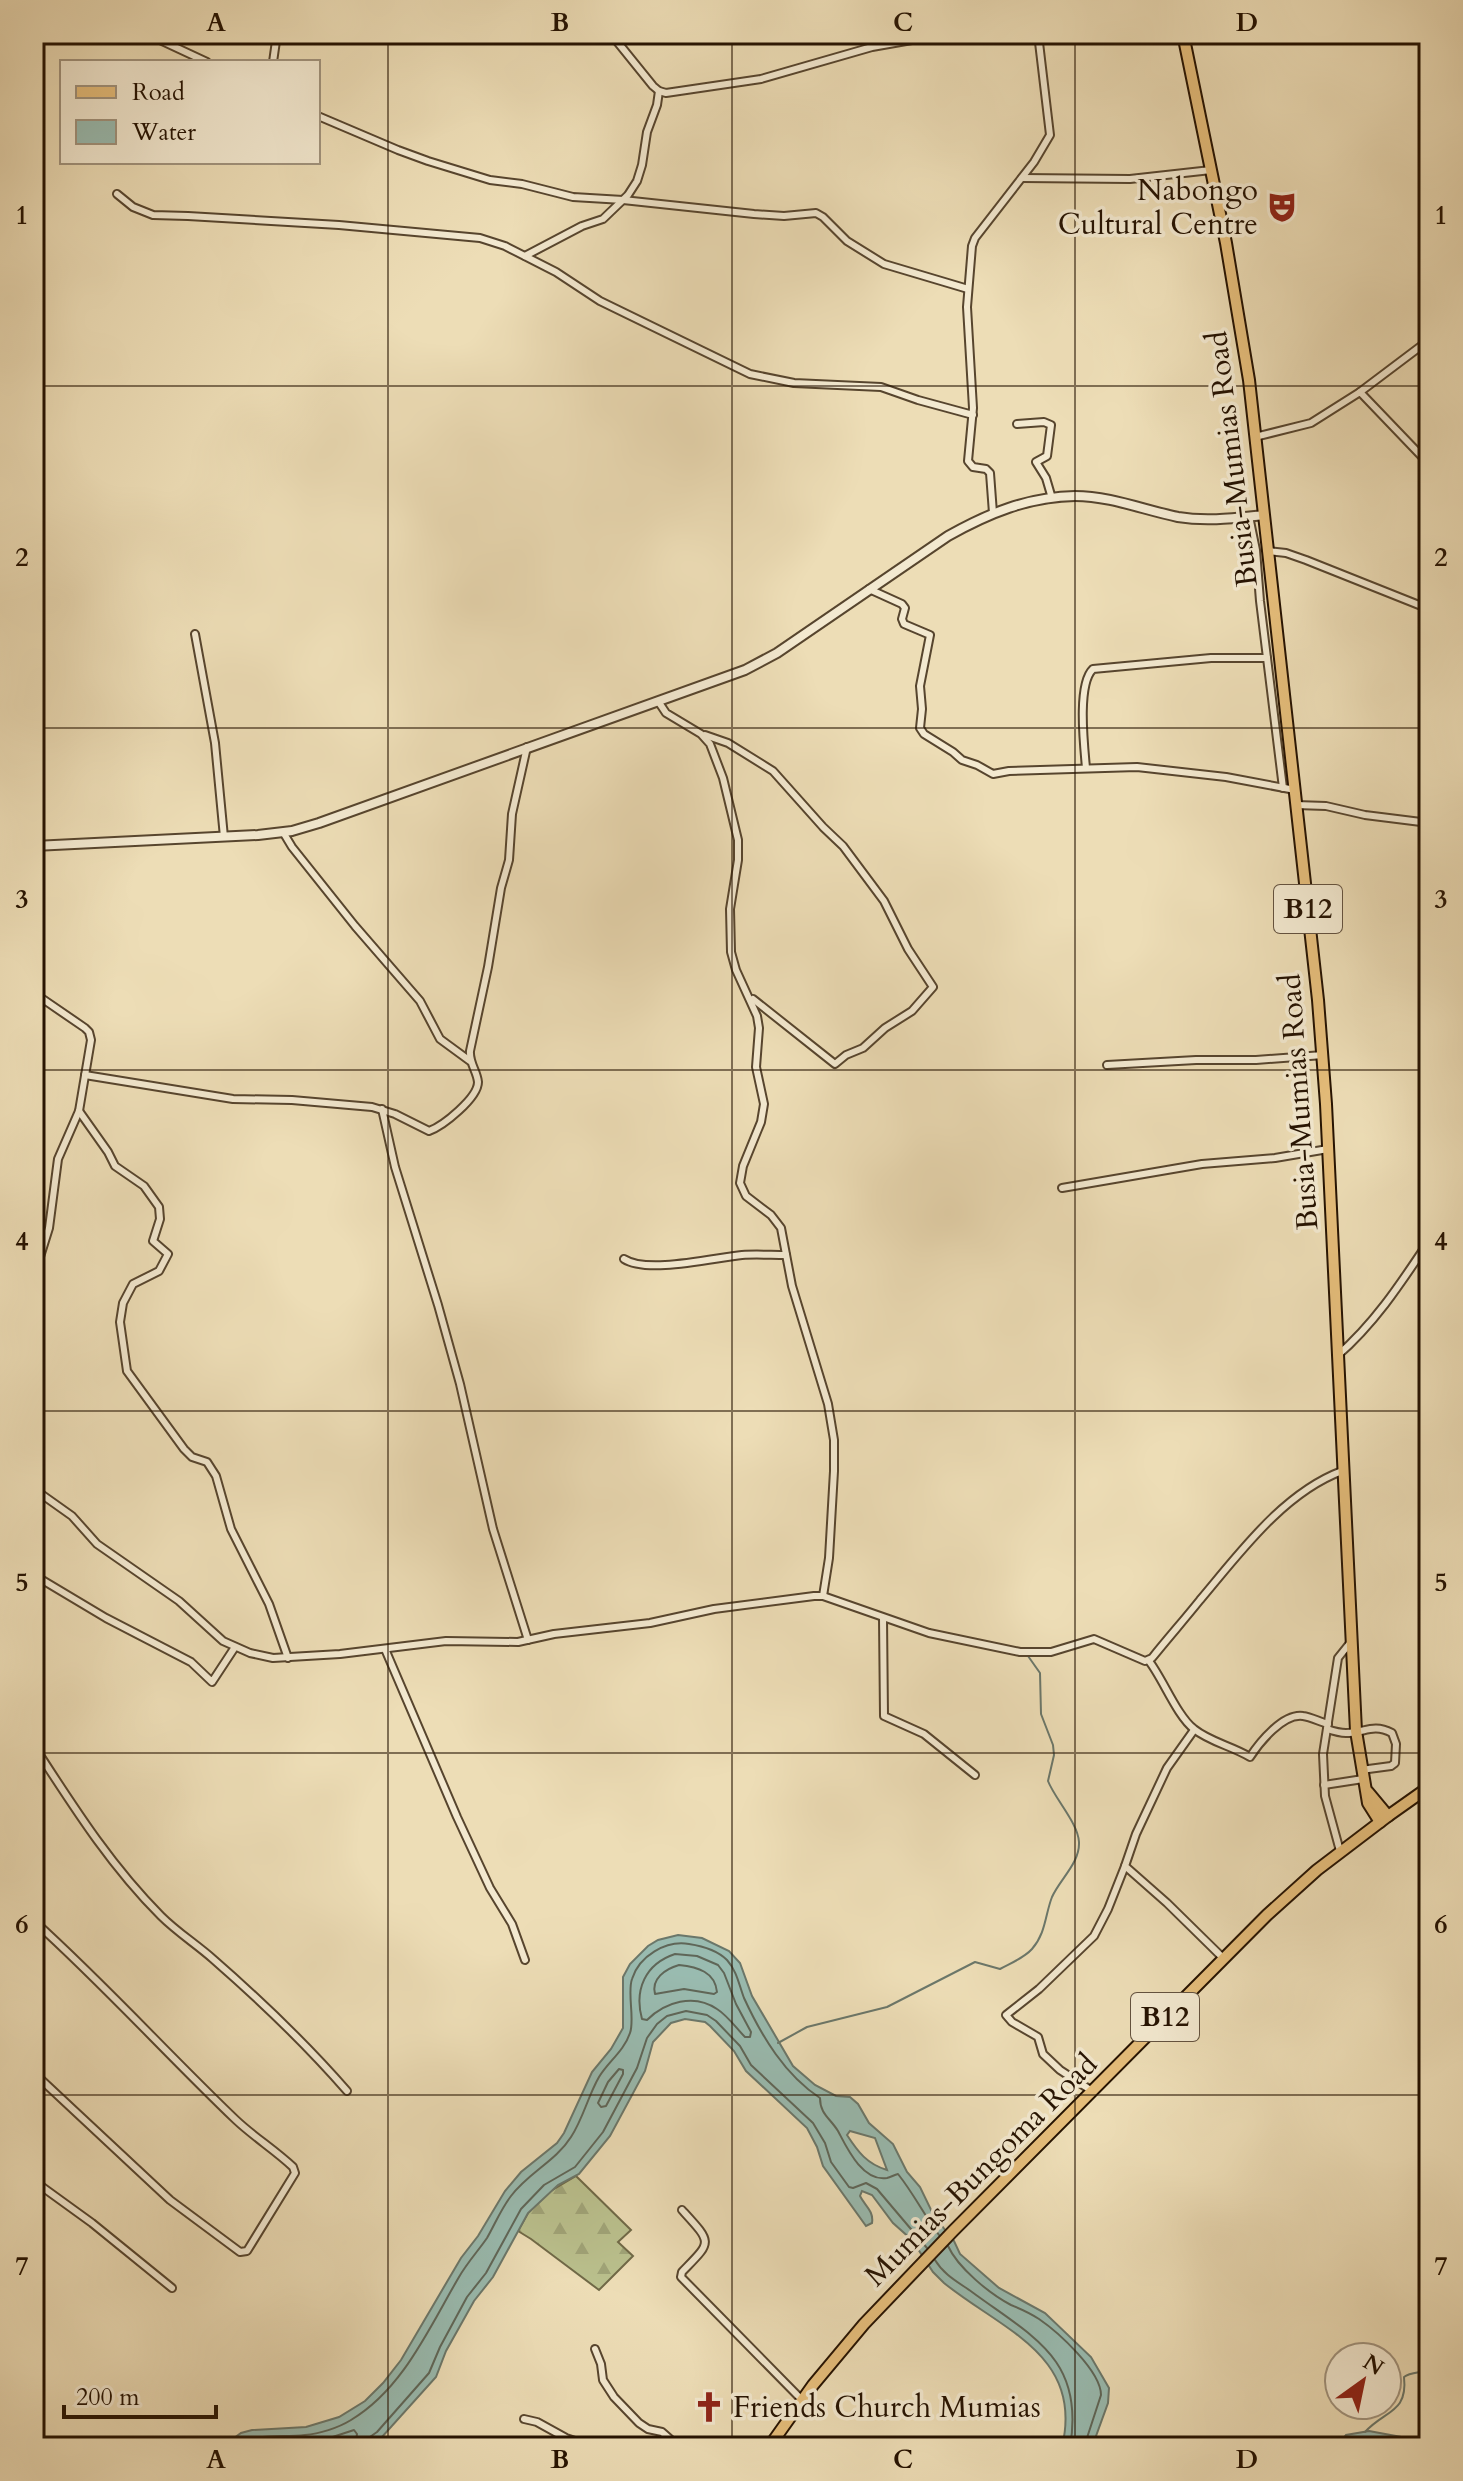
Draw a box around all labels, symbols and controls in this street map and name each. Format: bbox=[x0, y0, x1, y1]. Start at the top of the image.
text: A bbox=[206, 5, 226, 40]
text: B bbox=[551, 5, 569, 40]
text: C bbox=[893, 5, 913, 40]
text: D bbox=[1236, 5, 1258, 40]
legend bbox=[60, 60, 320, 164]
text: Road bbox=[132, 76, 185, 109]
text: Water bbox=[131, 116, 196, 149]
place label: Nabongo Cultural Centre bbox=[1058, 170, 1258, 245]
theatre icon: Nabongo Cultural Centre bbox=[1265, 190, 1299, 224]
text: 1 bbox=[15, 198, 29, 233]
text: 1 bbox=[1434, 198, 1448, 233]
street label: Busia-Mumias Road bbox=[1196, 329, 1268, 589]
text: 2 bbox=[15, 540, 29, 575]
text: 2 bbox=[1434, 540, 1448, 575]
text: 3 bbox=[15, 882, 29, 917]
text: 3 bbox=[1434, 882, 1448, 917]
road number: B12 bbox=[1274, 885, 1342, 933]
street label: Busia-Mumias Road bbox=[1270, 972, 1328, 1232]
text: 4 bbox=[15, 1224, 29, 1259]
text: 4 bbox=[1434, 1224, 1448, 1259]
text: 5 bbox=[15, 1565, 29, 1600]
text: 5 bbox=[1434, 1565, 1448, 1600]
text: 6 bbox=[15, 1907, 29, 1942]
text: 6 bbox=[1434, 1907, 1448, 1942]
road number: B12 bbox=[1131, 1993, 1199, 2041]
street label: Mumias-Bungoma Road bbox=[855, 2044, 1107, 2296]
text: 7 bbox=[15, 2249, 29, 2284]
text: 7 bbox=[1434, 2249, 1448, 2284]
north arrow bbox=[1323, 2341, 1403, 2421]
text: N bbox=[1357, 2347, 1390, 2383]
scale bar bbox=[64, 2369, 216, 2419]
text: 200 m bbox=[76, 2381, 140, 2414]
place label: Friends Church Mumias bbox=[733, 2387, 1041, 2428]
church icon: Friends Church Mumias bbox=[692, 2390, 726, 2424]
text: A bbox=[206, 2442, 226, 2477]
text: B bbox=[551, 2442, 569, 2477]
text: C bbox=[893, 2442, 913, 2477]
text: D bbox=[1236, 2442, 1258, 2477]

